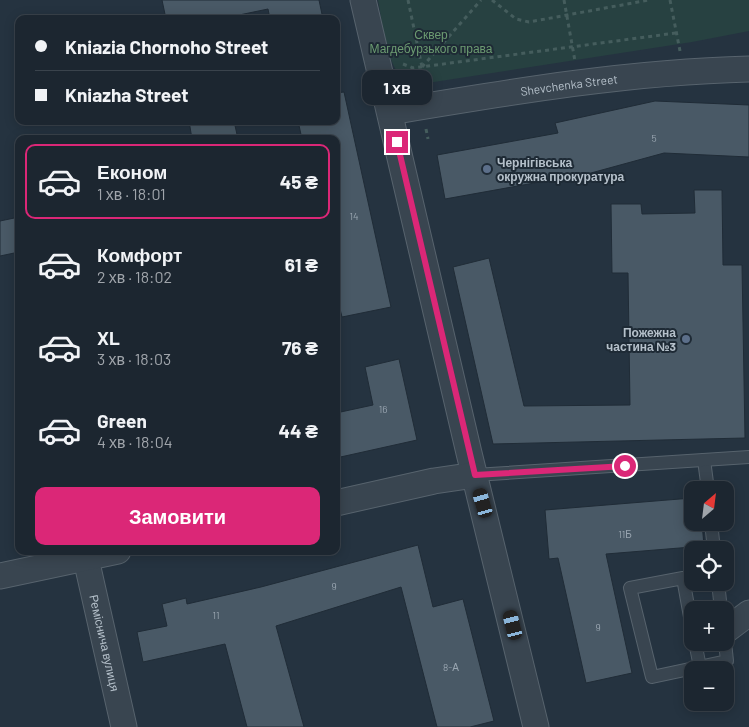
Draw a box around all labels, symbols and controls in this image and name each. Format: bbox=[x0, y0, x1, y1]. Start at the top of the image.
park label: Сквер Магдебурзького права bbox=[370, 27, 493, 56]
text: Kniazia Chornoho Street bbox=[65, 35, 268, 58]
callout: 1 хв bbox=[362, 70, 432, 104]
street label: Shevchenka Street bbox=[519, 71, 618, 98]
text: 1 хв bbox=[383, 78, 411, 97]
text: Kniazha Street bbox=[65, 83, 188, 106]
route end bbox=[386, 131, 408, 153]
house number: 5 bbox=[651, 132, 657, 144]
place label: Чернігівська окружна прокуратура bbox=[497, 155, 625, 184]
icon: car bbox=[37, 159, 82, 204]
text: Економ bbox=[97, 160, 167, 183]
marker: Чернігівська окружна прокуратура bbox=[481, 163, 493, 175]
text: 45 ₴ bbox=[280, 170, 318, 193]
text: 1 хв · 18:01 bbox=[97, 184, 166, 203]
house number: 14 bbox=[349, 210, 359, 222]
icon: car bbox=[37, 242, 82, 287]
text: Комфорт bbox=[97, 243, 182, 266]
text: 61 ₴ bbox=[285, 253, 318, 276]
text: 2 хв · 18:02 bbox=[97, 267, 172, 286]
icon: car bbox=[37, 325, 82, 370]
place label: Пожежна частина №3 bbox=[606, 325, 676, 353]
text: XL bbox=[97, 326, 120, 349]
marker: Пожежна частина №3 bbox=[680, 333, 692, 345]
text: 76 ₴ bbox=[282, 336, 318, 359]
text: 3 хв · 18:03 bbox=[97, 349, 171, 368]
house number: 16 bbox=[379, 403, 387, 415]
icon: car bbox=[37, 408, 82, 453]
text: Green bbox=[97, 409, 147, 432]
text: 44 ₴ bbox=[279, 419, 318, 442]
text: 4 хв · 18:04 bbox=[97, 432, 173, 451]
route start bbox=[614, 455, 636, 477]
north arrow bbox=[684, 481, 734, 531]
map controls bbox=[684, 481, 734, 711]
button: Замовити bbox=[35, 487, 320, 545]
car bbox=[471, 487, 494, 519]
house number: 11Б bbox=[618, 528, 632, 540]
button: locate bbox=[684, 541, 734, 591]
house number: 9 bbox=[331, 580, 337, 592]
street label: Реміснича вулиця bbox=[87, 593, 123, 693]
button: + bbox=[684, 601, 734, 651]
house number: 11 bbox=[212, 609, 220, 621]
car bbox=[502, 609, 523, 641]
house number: 9 bbox=[595, 621, 601, 633]
house number: 8-А bbox=[443, 661, 459, 673]
button: − bbox=[684, 661, 734, 711]

